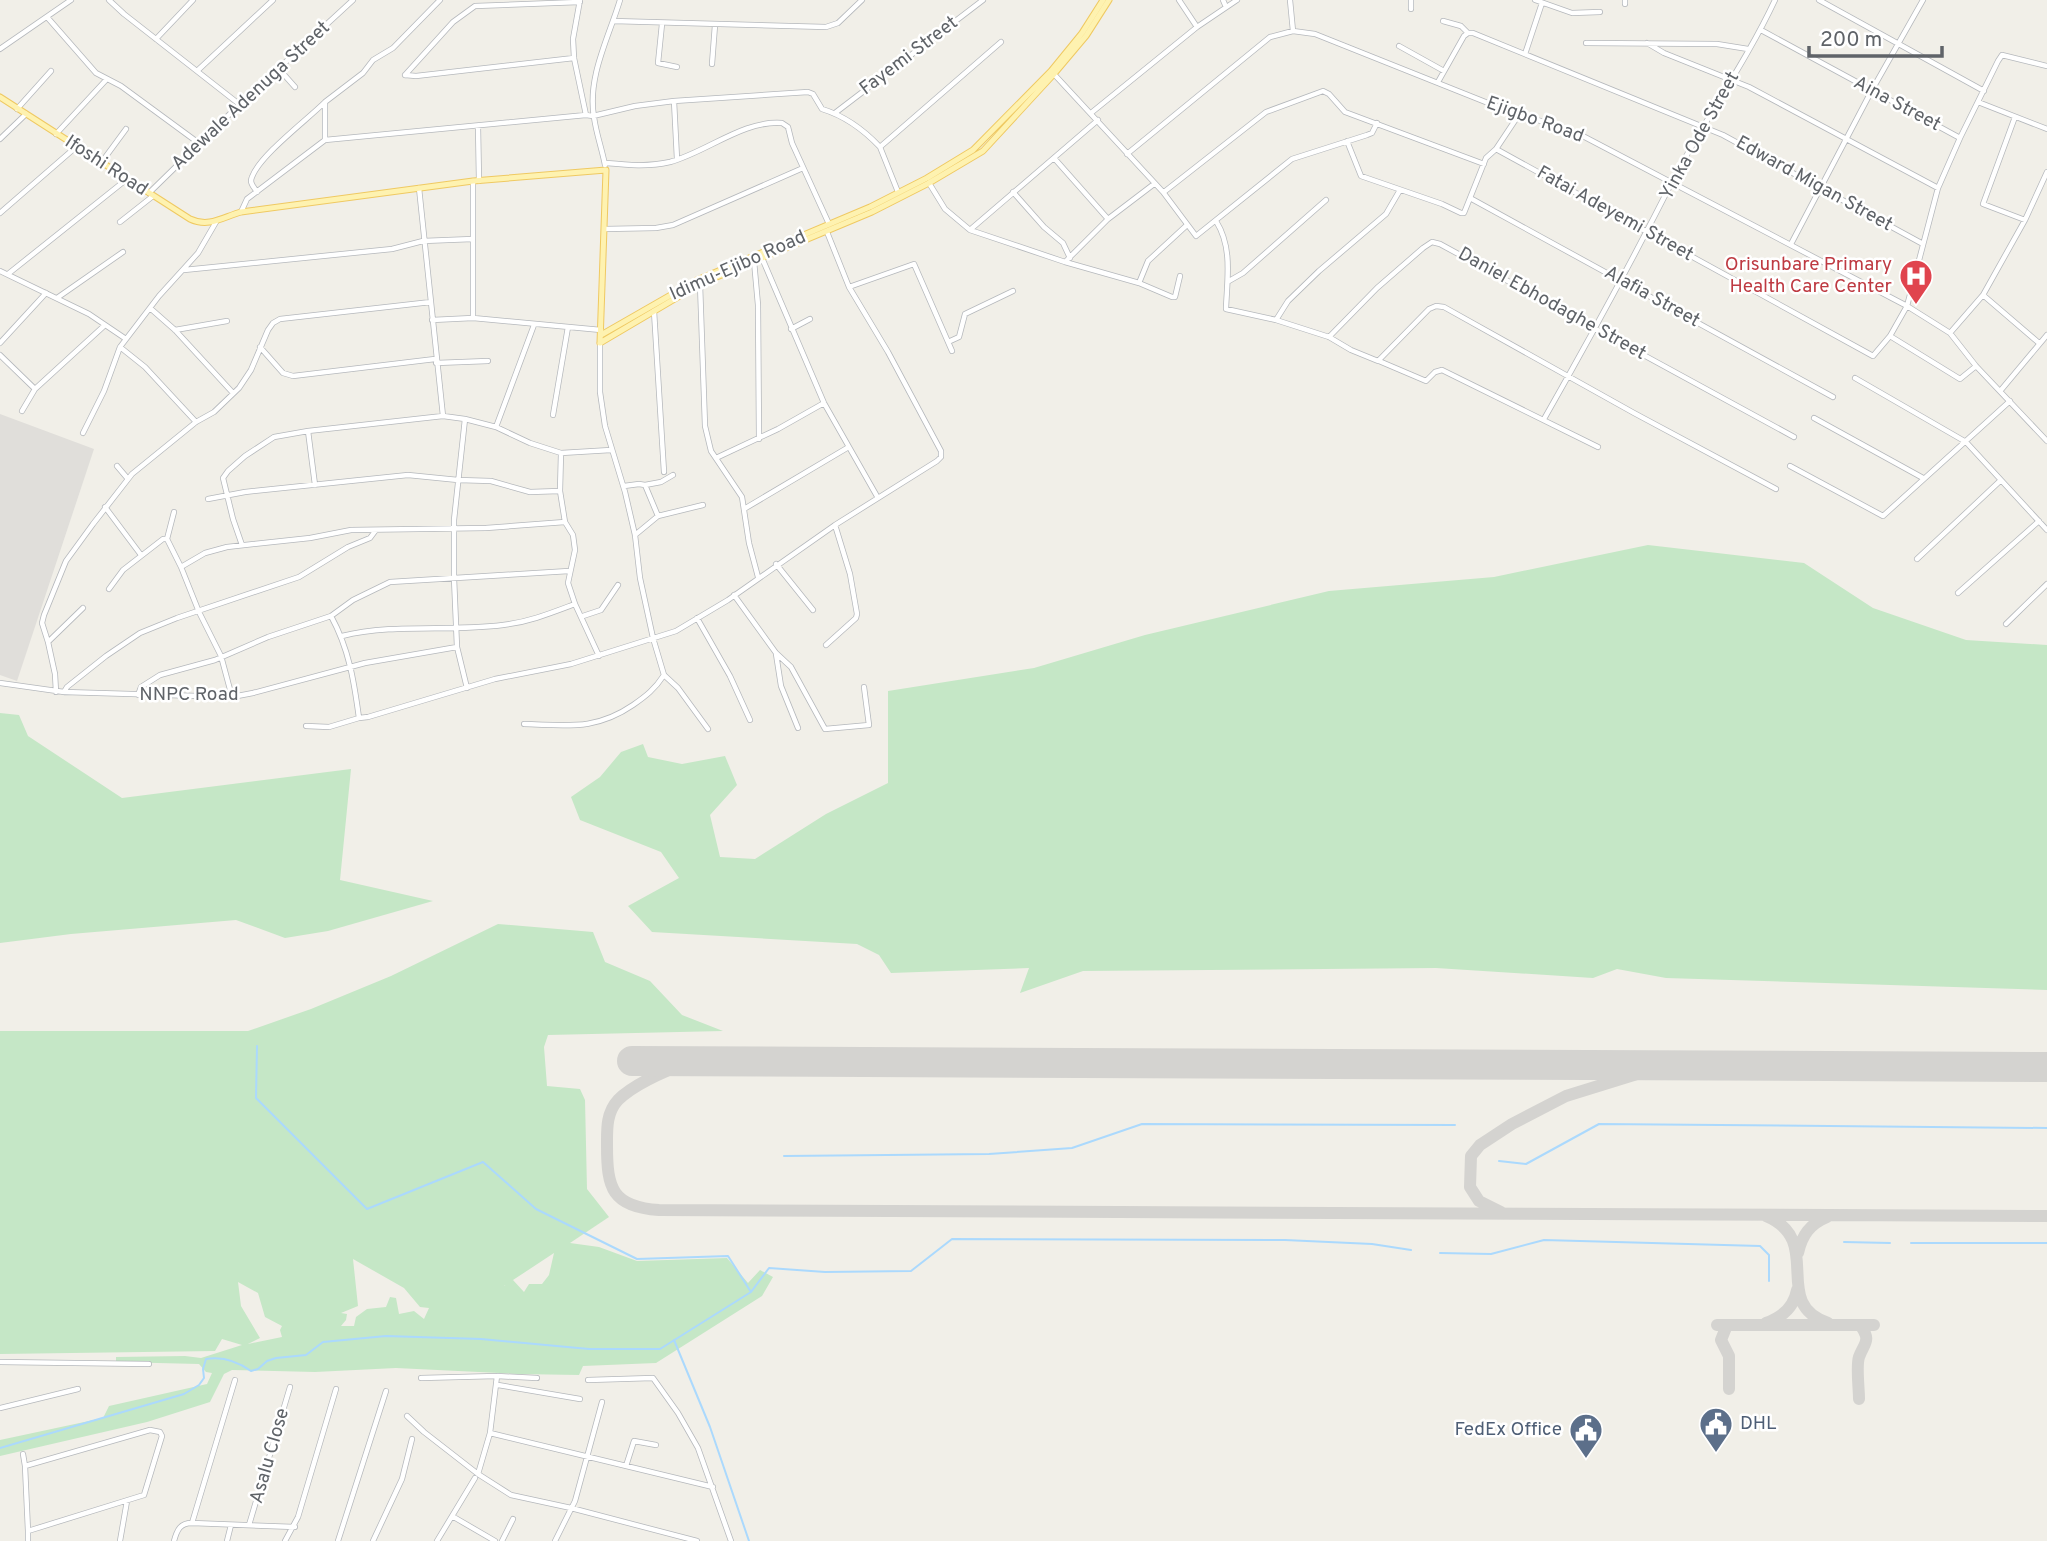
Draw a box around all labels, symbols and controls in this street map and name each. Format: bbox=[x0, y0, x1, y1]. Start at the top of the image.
street label: Fayemi Street bbox=[855, 11, 963, 101]
scale bar bbox=[1809, 14, 1942, 58]
street label: Adewale Adenuga Street bbox=[167, 16, 335, 176]
text: 200 m bbox=[1820, 27, 1882, 54]
street label: Yinka Ode Street bbox=[1655, 68, 1745, 204]
street label: Aina Street bbox=[1849, 71, 1945, 137]
street label: Ejigbo Road bbox=[1483, 91, 1587, 149]
street label: Ifoshi Road bbox=[60, 130, 152, 202]
street label: Edward Migan Street bbox=[1731, 131, 1897, 237]
street label: Fatai Adeyemi Street bbox=[1532, 161, 1698, 267]
street label: Idimu-Ejibo Road bbox=[666, 225, 810, 307]
street label: Daniel Ebhodaghe Street bbox=[1454, 242, 1650, 366]
place label: Orisunbare Primary Health Care Center bbox=[1725, 253, 1893, 299]
hospital icon: Orisunbare Primary Health Care Center bbox=[1897, 257, 1935, 306]
street label: Alafia Street bbox=[1600, 261, 1704, 333]
street label: NNPC Road bbox=[139, 683, 239, 707]
street label: Asalu Close bbox=[245, 1405, 295, 1507]
public building icon: DHL bbox=[1697, 1405, 1735, 1454]
public building icon: FedEx Office bbox=[1567, 1411, 1605, 1460]
place label: DHL bbox=[1740, 1412, 1777, 1436]
place label: FedEx Office bbox=[1455, 1418, 1562, 1442]

